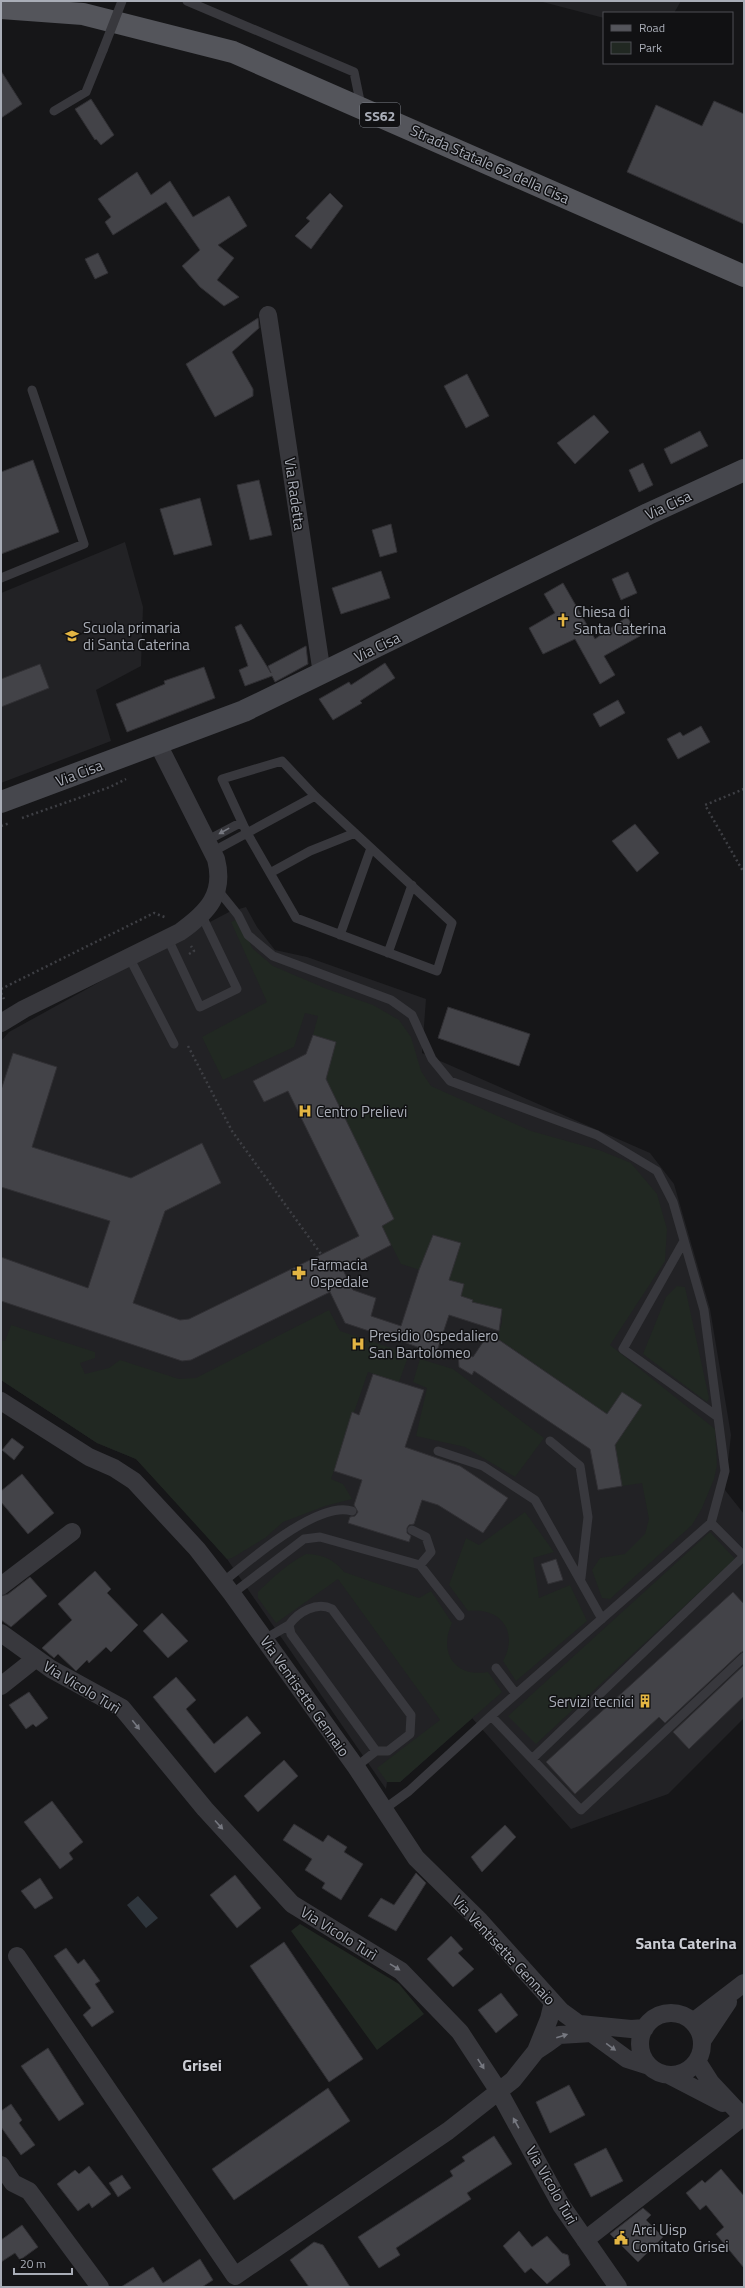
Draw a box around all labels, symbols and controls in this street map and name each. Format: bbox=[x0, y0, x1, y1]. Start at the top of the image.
legend bbox=[603, 12, 733, 64]
text: Road bbox=[639, 18, 665, 37]
text: Park bbox=[639, 38, 662, 57]
road number: SS62 bbox=[360, 103, 400, 127]
street label: Strada Statale 62 della Cisa bbox=[407, 119, 574, 210]
street label: Via Radetta bbox=[279, 456, 312, 532]
street label: Via Cisa bbox=[641, 484, 695, 526]
place label: Chiesa di Santa Caterina bbox=[574, 600, 667, 640]
church icon: Chiesa di Santa Caterina bbox=[555, 612, 571, 628]
place label: Scuola primaria di Santa Caterina bbox=[83, 616, 190, 656]
street label: Via Cisa bbox=[350, 626, 404, 668]
school or university icon: Scuola primaria di Santa Caterina bbox=[64, 628, 80, 644]
street label: Via Cisa bbox=[52, 753, 106, 792]
one-way arrow bbox=[218, 828, 230, 835]
place label: Centro Prelievi bbox=[316, 1100, 407, 1123]
hospital icon: Centro Prelievi bbox=[297, 1103, 313, 1119]
place label: Farmacia Ospedale bbox=[310, 1253, 369, 1293]
pharmacy icon: Farmacia Ospedale bbox=[291, 1265, 307, 1281]
place label: Presidio Ospedaliero San Bartolomeo bbox=[369, 1324, 498, 1364]
hospital icon: Presidio Ospedaliero San Bartolomeo bbox=[350, 1336, 366, 1352]
street label: Via Ventisette Gennaio bbox=[255, 1631, 355, 1761]
street label: Via Vicolo Turì bbox=[39, 1655, 125, 1719]
place label: Servizi tecnici bbox=[549, 1690, 634, 1713]
building icon: Servizi tecnici bbox=[637, 1693, 653, 1709]
one-way arrow bbox=[132, 1720, 140, 1731]
one-way arrow bbox=[215, 1820, 224, 1830]
street label: Via Ventisette Gennaio bbox=[447, 1890, 561, 2010]
street label: Via Vicolo Turì bbox=[296, 1900, 382, 1966]
district label: Santa Caterina bbox=[635, 1931, 737, 1955]
one-way arrow bbox=[389, 1964, 401, 1971]
one-way arrow bbox=[557, 2033, 569, 2039]
one-way arrow bbox=[606, 2043, 617, 2051]
district label: Grisei bbox=[182, 2053, 222, 2077]
one-way arrow bbox=[477, 2058, 485, 2069]
one-way arrow bbox=[513, 2117, 520, 2129]
street label: Via Vicolo Turì bbox=[520, 2142, 584, 2228]
place label: Arci Uisp Comitato Grisei bbox=[632, 2218, 729, 2258]
public building icon: Arci Uisp Comitato Grisei bbox=[613, 2230, 629, 2246]
scale bar bbox=[14, 2250, 72, 2276]
text: 20 m bbox=[20, 2254, 46, 2273]

